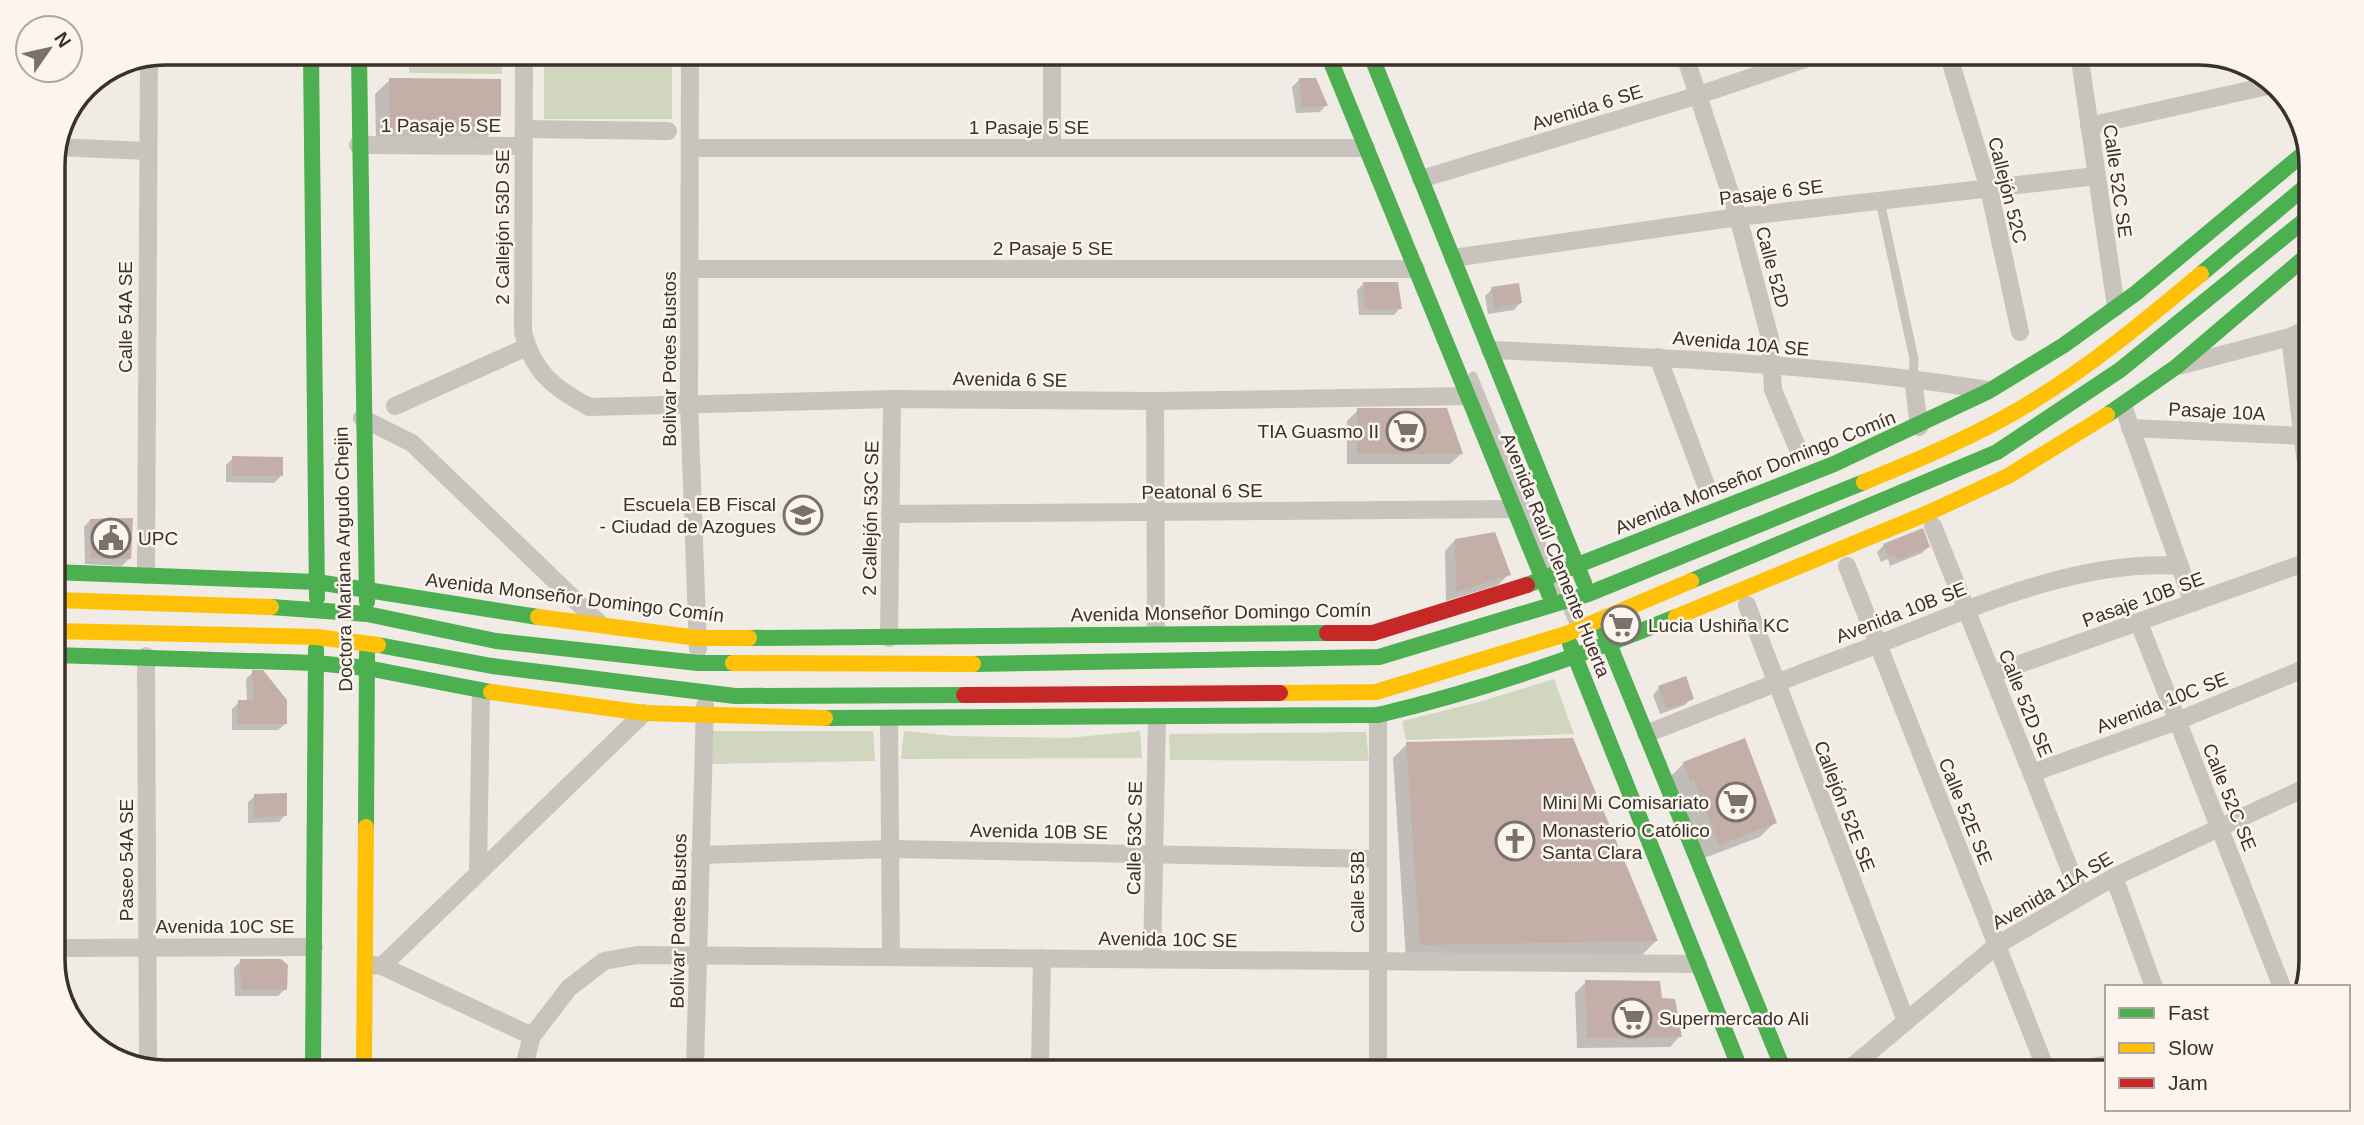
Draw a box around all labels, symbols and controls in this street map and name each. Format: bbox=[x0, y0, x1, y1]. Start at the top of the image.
north arrow bbox=[14, 14, 84, 84]
text: N bbox=[50, 28, 75, 51]
street label: Avenida 6 SE bbox=[1529, 81, 1645, 134]
street label: 1 Pasaje 5 SE bbox=[381, 115, 501, 136]
street label: 1 Pasaje 5 SE bbox=[969, 117, 1089, 138]
street label: Calle 52C SE bbox=[2099, 123, 2136, 239]
street label: Callejón 52C bbox=[1984, 135, 2031, 245]
street label: 2 Callejón 53D SE bbox=[492, 149, 513, 305]
street label: Pasaje 6 SE bbox=[1718, 176, 1824, 209]
street label: Calle 52D bbox=[1752, 224, 1793, 310]
street label: 2 Pasaje 5 SE bbox=[993, 238, 1113, 259]
street label: Calle 54A SE bbox=[115, 261, 136, 373]
street label: Bolivar Potes Bustos bbox=[659, 271, 680, 447]
street label: Avenida 10A SE bbox=[1672, 327, 1810, 360]
street label: Avenida 6 SE bbox=[952, 368, 1068, 391]
street label: Pasaje 10A bbox=[2168, 398, 2266, 425]
street label: Avenida Monseñor Domingo Comín bbox=[1612, 406, 1899, 539]
supermarket icon: TIA Guasmo II bbox=[1385, 410, 1427, 452]
place label: TIA Guasmo II bbox=[1258, 421, 1379, 442]
street label: Doctora Mariana Argudo Chejin bbox=[331, 426, 356, 692]
street label: Avenida Raúl Clemente Huerta bbox=[1497, 430, 1614, 681]
street label: 2 Callejón 53C SE bbox=[859, 440, 882, 596]
street label: Peatonal 6 SE bbox=[1141, 480, 1263, 503]
place label: Escuela EB Fiscal - Ciudad de Azogues bbox=[600, 494, 776, 537]
school or university icon: Escuela EB Fiscal - Ciudad de Azogues bbox=[782, 494, 824, 536]
public building icon: UPC bbox=[90, 517, 132, 559]
place label: UPC bbox=[138, 528, 178, 549]
street label: Pasaje 10B SE bbox=[2080, 568, 2207, 631]
street label: Avenida Monseñor Domingo Comín bbox=[424, 569, 725, 626]
street label: Avenida 10B SE bbox=[1833, 578, 1969, 647]
street label: Avenida Monseñor Domingo Comín bbox=[1071, 599, 1371, 626]
supermarket icon: Lucia Ushiña KC bbox=[1600, 604, 1642, 646]
place label: Lucia Ushiña KC bbox=[1648, 615, 1790, 636]
street label: Calle 52D SE bbox=[1994, 646, 2057, 760]
street label: Avenida 10C SE bbox=[2093, 668, 2231, 737]
street label: Callejón 52E SE bbox=[1810, 738, 1879, 875]
street label: Calle 52C SE bbox=[2198, 740, 2261, 854]
street label: Calle 52E SE bbox=[1935, 755, 1996, 868]
street label: Calle 53C SE bbox=[1123, 781, 1146, 895]
supermarket icon: Mini Mi Comisariato bbox=[1715, 781, 1757, 823]
place label: Mini Mi Comisariato bbox=[1542, 792, 1709, 813]
street label: Paseo 54A SE bbox=[116, 799, 137, 921]
street label: Avenida 10B SE bbox=[970, 820, 1108, 843]
church icon: Monasterio Católico Santa Clara bbox=[1494, 820, 1536, 862]
place label: Monasterio Católico Santa Clara bbox=[1542, 820, 1710, 863]
street label: Bolivar Potes Bustos bbox=[666, 833, 691, 1009]
street label: Avenida 11A SE bbox=[1988, 847, 2116, 933]
street label: Calle 53B bbox=[1347, 851, 1368, 933]
street label: Avenida 10C SE bbox=[155, 916, 295, 937]
street label: Avenida 10C SE bbox=[1098, 928, 1238, 951]
legend bbox=[2105, 985, 2350, 1111]
supermarket icon: Supermercado Ali bbox=[1611, 997, 1653, 1039]
text: Fast bbox=[2168, 1001, 2209, 1024]
place label: Supermercado Ali bbox=[1659, 1008, 1809, 1029]
text: Slow bbox=[2168, 1036, 2214, 1059]
text: Jam bbox=[2168, 1071, 2208, 1094]

